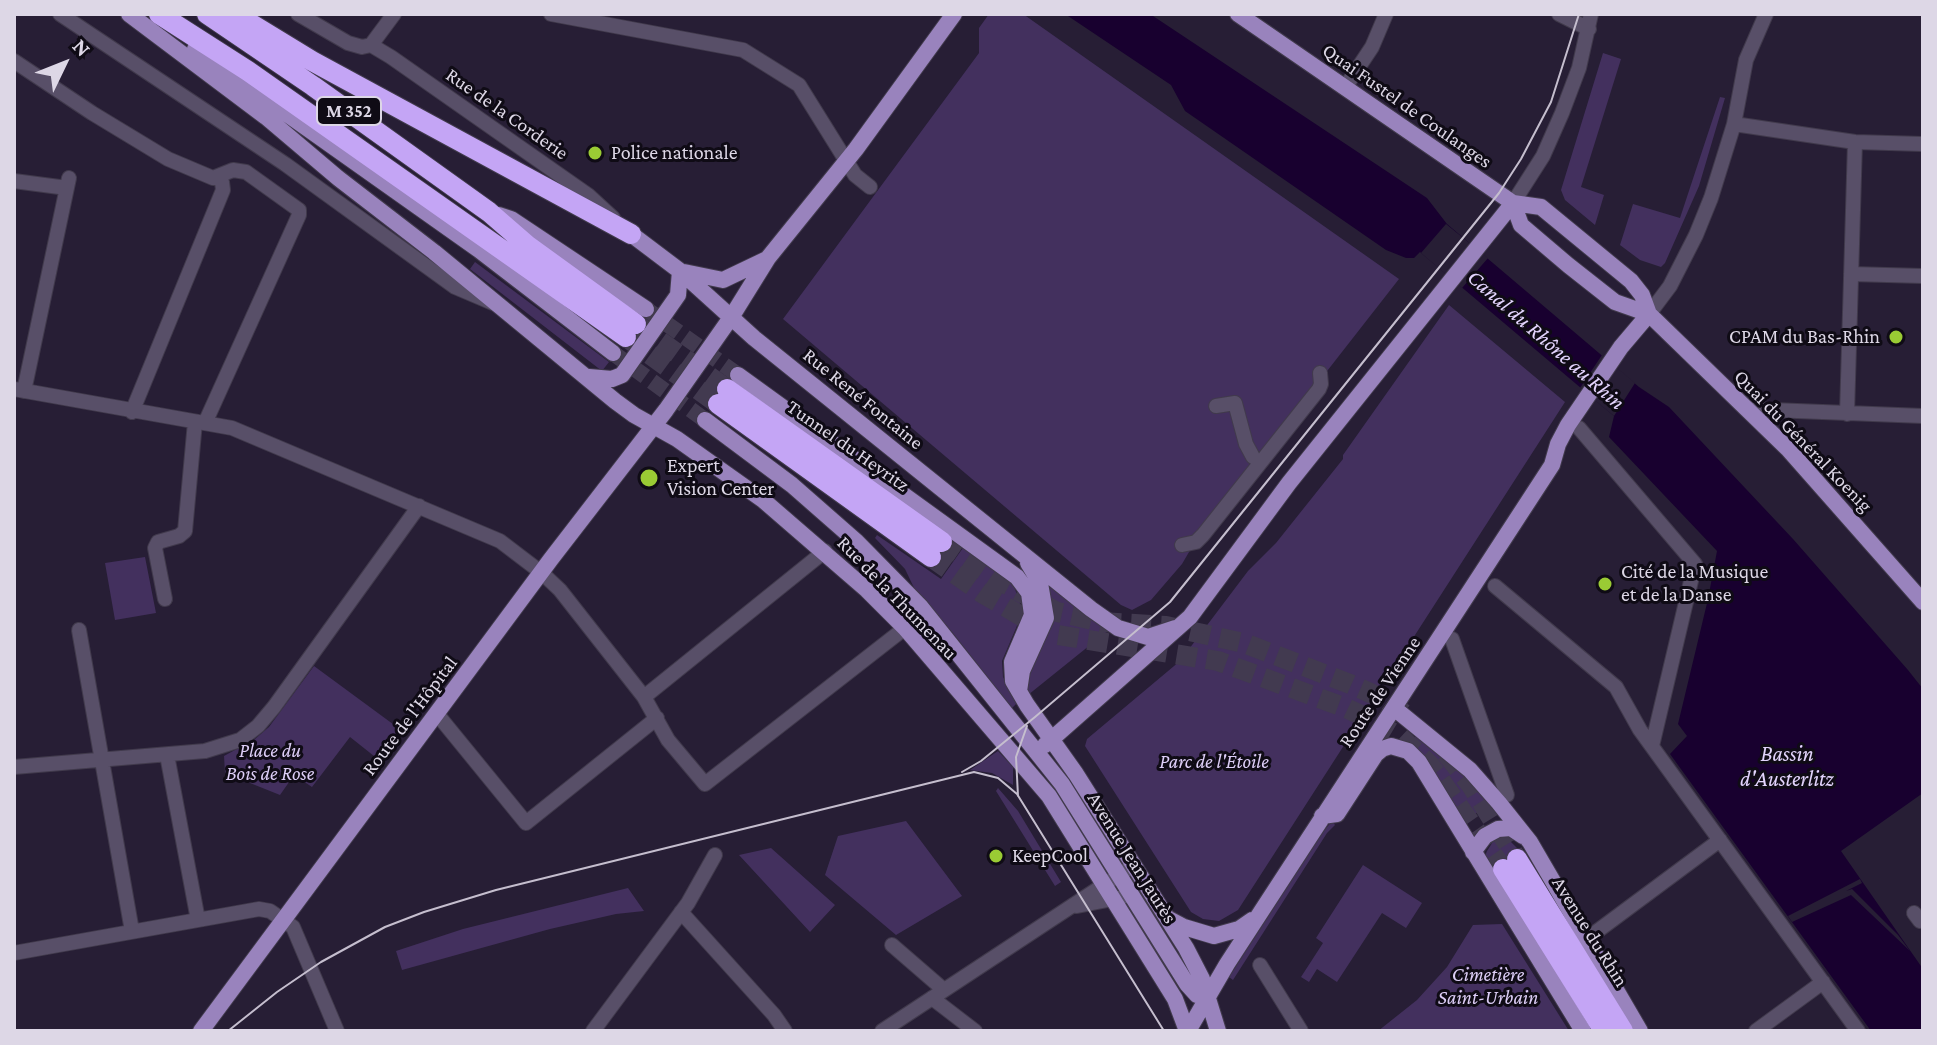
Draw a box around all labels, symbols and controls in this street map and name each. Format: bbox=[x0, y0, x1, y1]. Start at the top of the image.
north arrow bbox=[24, 24, 104, 104]
text: N bbox=[68, 33, 96, 61]
street label: Quai Fustel de Coulanges bbox=[1318, 38, 1496, 174]
street label: Rue de la Corderie bbox=[441, 63, 573, 165]
road number: M 352 bbox=[317, 97, 381, 125]
place label: Police nationale bbox=[611, 141, 738, 165]
marker: Police nationale bbox=[586, 144, 604, 162]
water label: Canal du Rhône au Rhin bbox=[1462, 264, 1630, 416]
place label: CPAM du Bas-Rhin bbox=[1729, 325, 1880, 349]
marker: CPAM du Bas-Rhin bbox=[1887, 328, 1905, 346]
street label: Rue René Fontaine bbox=[798, 343, 928, 455]
street label: Quai du Général Koenig bbox=[1729, 365, 1877, 517]
street label: Tunnel du Heyritz bbox=[782, 395, 914, 497]
place label: Expert Vision Center bbox=[667, 454, 774, 501]
marker: Expert Vision Center bbox=[638, 467, 660, 489]
street label: Rue de la Thumenau bbox=[832, 531, 962, 665]
place label: Cité de la Musique et de la Danse bbox=[1621, 560, 1768, 607]
marker: Cité de la Musique et de la Danse bbox=[1596, 575, 1614, 593]
street label: Route de Vienne bbox=[1334, 632, 1426, 752]
street label: Route de l'Hôpital bbox=[357, 652, 463, 780]
park label: Place du Bois de Rose bbox=[226, 739, 314, 786]
water label: Bassin d'Austerlitz bbox=[1740, 741, 1834, 792]
park label: Parc de l'Étoile bbox=[1159, 750, 1269, 774]
street label: Avenue Jean Jaurès bbox=[1082, 788, 1182, 928]
place label: KeepCool bbox=[1012, 844, 1088, 868]
marker: KeepCool bbox=[987, 847, 1005, 865]
street label: Avenue du Rhin bbox=[1547, 872, 1633, 992]
park label: Cimetière Saint-Urbain bbox=[1438, 963, 1538, 1010]

